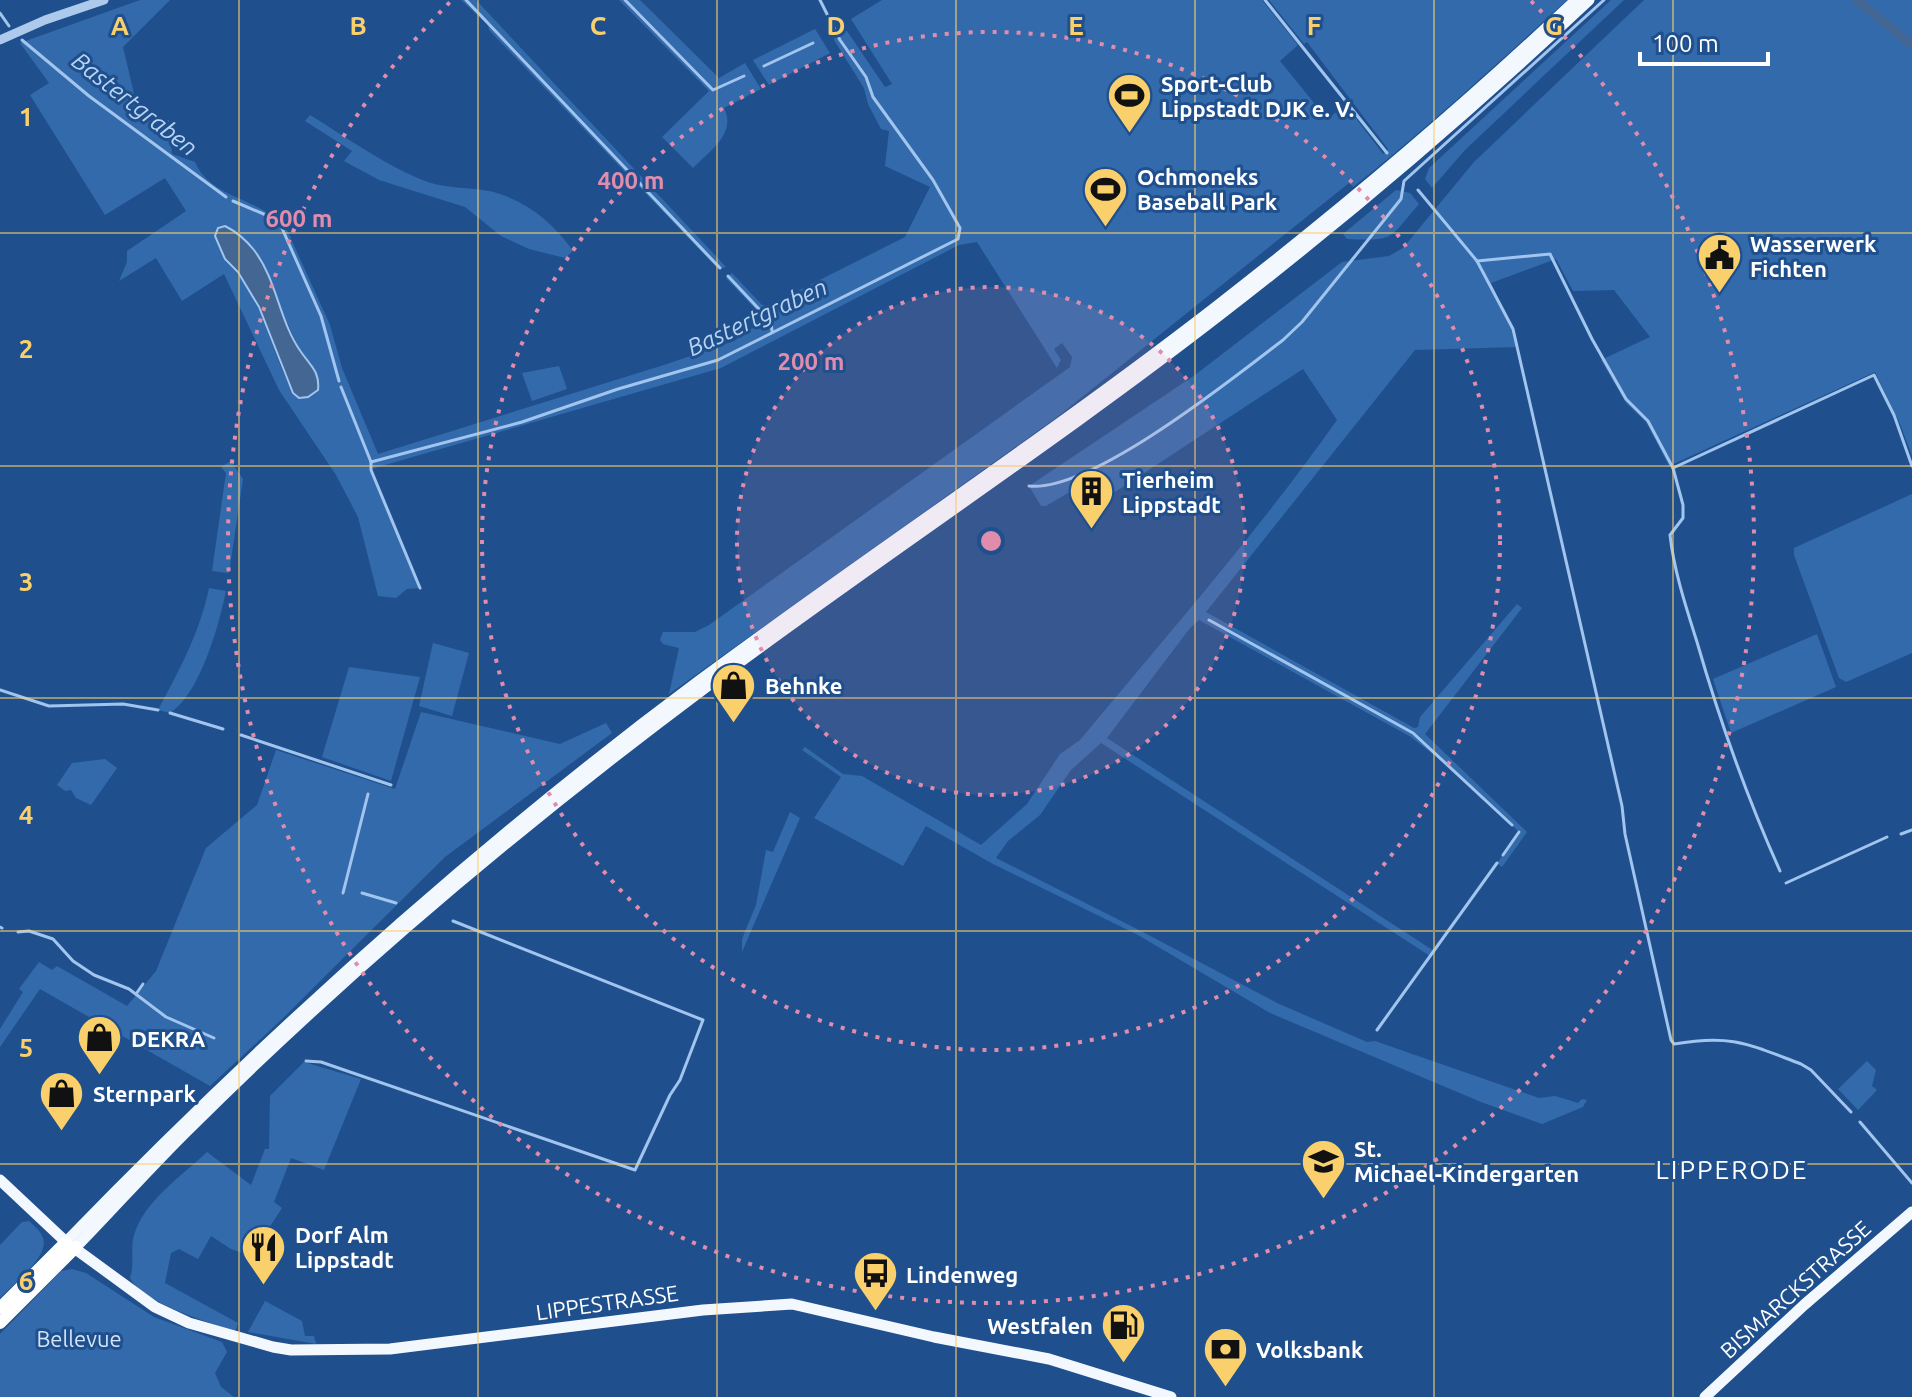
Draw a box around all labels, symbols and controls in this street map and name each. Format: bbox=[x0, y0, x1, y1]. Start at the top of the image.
text: A bbox=[111, 11, 130, 40]
text: B bbox=[349, 11, 367, 40]
text: C bbox=[590, 11, 607, 40]
text: D bbox=[827, 11, 845, 40]
text: E bbox=[1068, 11, 1084, 40]
text: F bbox=[1307, 11, 1321, 40]
text: G bbox=[1545, 11, 1563, 40]
scale bar bbox=[1640, 16, 1768, 66]
text: 100 m bbox=[1652, 30, 1719, 57]
water label: Bastertgraben bbox=[67, 47, 203, 161]
place label: Sport-Club Lippstadt DJK e. V. bbox=[1161, 71, 1354, 121]
sports icon: Sport-Club Lippstadt DJK e. V. bbox=[1106, 72, 1154, 135]
text: 1 bbox=[19, 102, 33, 131]
place label: Ochmoneks Baseball Park bbox=[1137, 164, 1278, 214]
sports icon: Ochmoneks Baseball Park bbox=[1082, 165, 1130, 228]
text: 400 m bbox=[598, 167, 664, 194]
text: 600 m bbox=[266, 205, 332, 232]
place label: Wasserwerk Fichten bbox=[1750, 231, 1877, 281]
public building icon: Wasserwerk Fichten bbox=[1695, 232, 1743, 295]
water label: Bastertgraben bbox=[683, 273, 831, 361]
text: 2 bbox=[19, 334, 33, 363]
text: 200 m bbox=[778, 348, 844, 375]
place label: Tierheim Lippstadt bbox=[1122, 467, 1221, 517]
building icon: Tierheim Lippstadt bbox=[1067, 468, 1115, 531]
centre of rings bbox=[977, 527, 1005, 555]
text: 3 bbox=[19, 567, 33, 596]
shop icon: Behnke bbox=[710, 661, 758, 724]
place label: Behnke bbox=[765, 673, 842, 698]
text: 4 bbox=[19, 800, 33, 829]
shop icon: DEKRA bbox=[76, 1014, 124, 1077]
place label: DEKRA bbox=[131, 1026, 206, 1051]
text: 5 bbox=[19, 1033, 33, 1062]
shop icon: Sternpark bbox=[38, 1069, 86, 1132]
place label: Sternpark bbox=[93, 1081, 196, 1106]
place label: St. Michael-Kindergarten bbox=[1354, 1136, 1579, 1186]
school or university icon: St. Michael-Kindergarten bbox=[1299, 1137, 1347, 1200]
district label: LIPPERODE bbox=[1656, 1155, 1808, 1184]
street label: BISMARCKSTRASSE bbox=[1715, 1215, 1875, 1363]
place label: Dorf Alm Lippstadt bbox=[295, 1222, 394, 1272]
restaurant icon: Dorf Alm Lippstadt bbox=[240, 1223, 288, 1286]
bus stop icon: Lindenweg bbox=[851, 1250, 899, 1313]
place label: Lindenweg bbox=[906, 1262, 1018, 1287]
text: 6 bbox=[19, 1266, 33, 1295]
street label: LIPPESTRASSE bbox=[534, 1280, 680, 1324]
fuel station icon: Westfalen bbox=[1100, 1301, 1148, 1364]
place label: Westfalen bbox=[987, 1313, 1093, 1338]
bank icon: Volksbank bbox=[1201, 1325, 1249, 1388]
park label: Bellevue bbox=[36, 1326, 122, 1351]
place label: Volksbank bbox=[1256, 1337, 1364, 1362]

